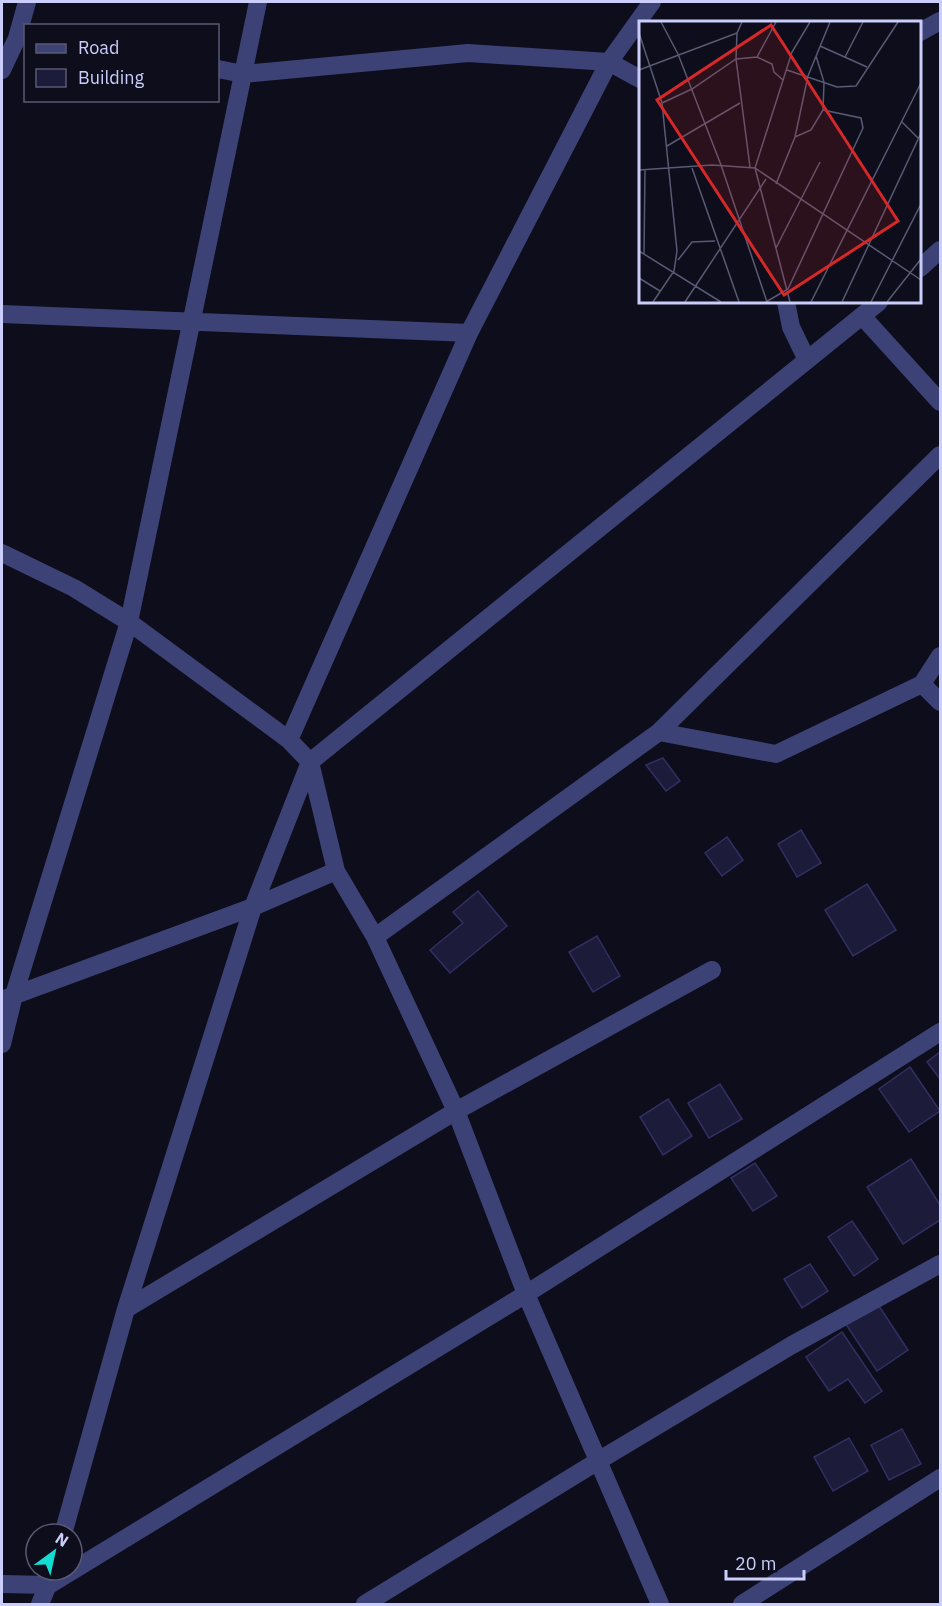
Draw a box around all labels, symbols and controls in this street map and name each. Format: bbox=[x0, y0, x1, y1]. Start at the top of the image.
inset map bbox=[639, 21, 921, 303]
legend bbox=[24, 24, 219, 102]
text: Road bbox=[78, 36, 119, 59]
text: Building bbox=[78, 66, 145, 89]
north arrow bbox=[24, 1522, 84, 1582]
text: N bbox=[52, 1528, 72, 1551]
scale bar bbox=[726, 1543, 804, 1581]
text: 20 m bbox=[735, 1552, 777, 1575]

